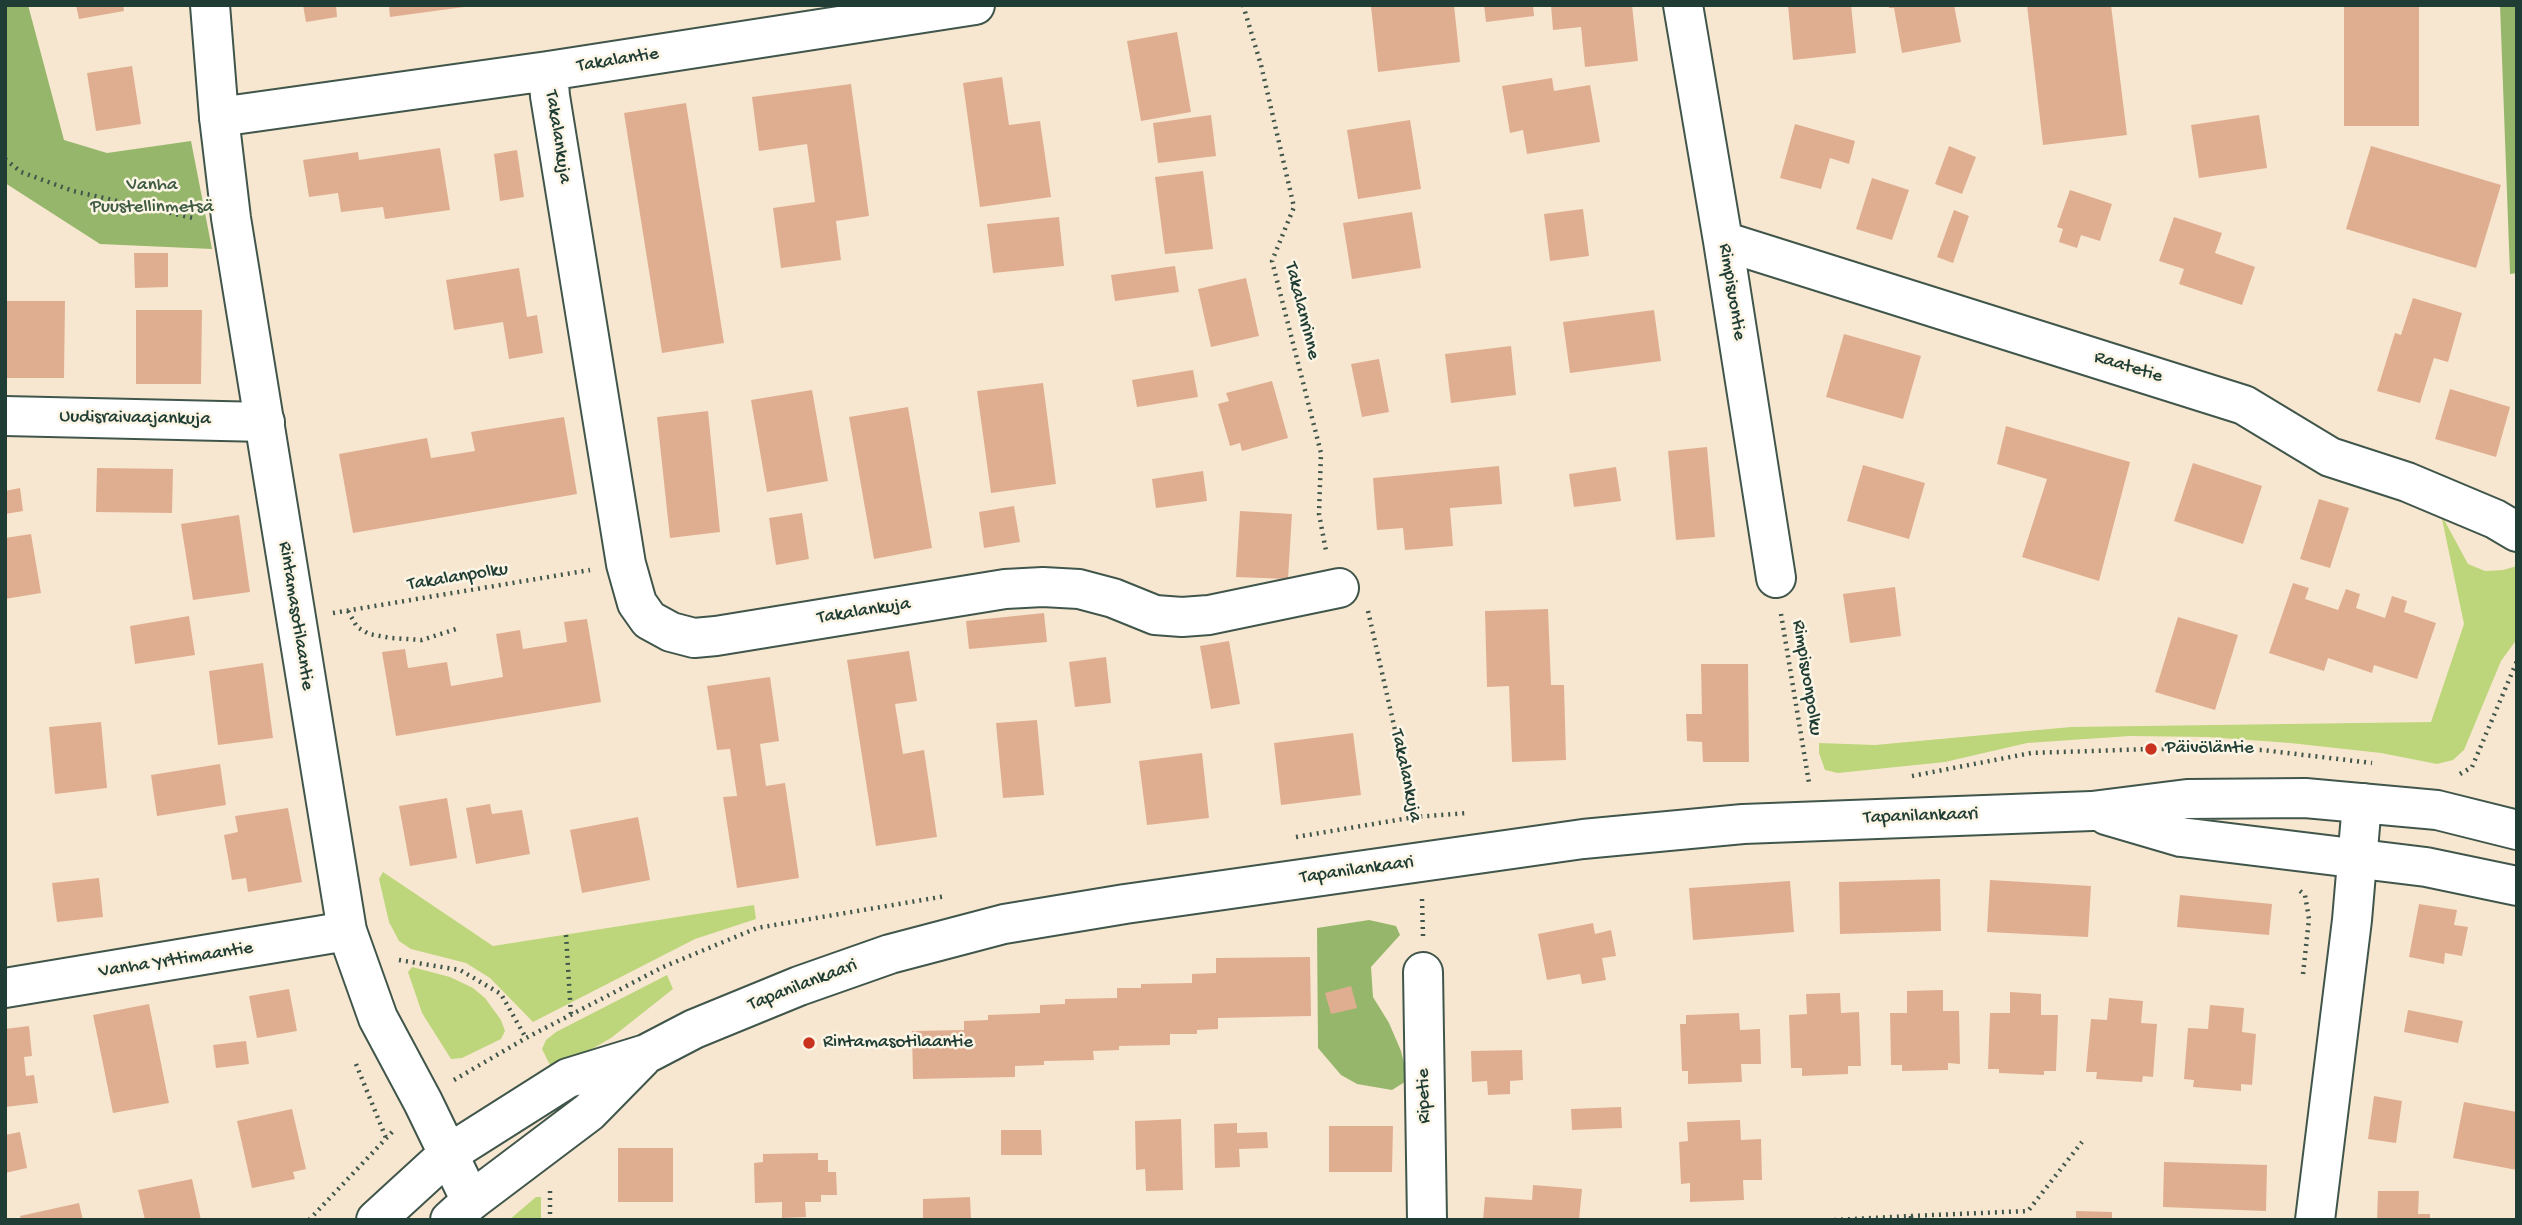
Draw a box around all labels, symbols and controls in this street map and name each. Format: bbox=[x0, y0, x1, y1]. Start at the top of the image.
street label: Takalantie bbox=[576, 43, 660, 79]
street label: Takalankuja bbox=[538, 89, 576, 185]
park label: Vanha Puustellinmetsä bbox=[91, 175, 213, 219]
street label: Rimpisuontie bbox=[1712, 242, 1750, 342]
street label: Takalanrinne bbox=[1278, 260, 1324, 362]
street label: Raatetie bbox=[2091, 347, 2165, 389]
street label: Uudisraivaajankuja bbox=[59, 406, 211, 432]
street label: Rintamasotilaantie bbox=[272, 540, 318, 692]
street label: Takalanpolku bbox=[406, 559, 510, 597]
street label: Takalankuja bbox=[816, 593, 912, 631]
street label: Rimpisuonpolku bbox=[1786, 619, 1826, 737]
street label: Takalankuja bbox=[1384, 728, 1426, 824]
place label: Päivöläntie bbox=[2165, 738, 2254, 760]
marker: Päivöläntie bbox=[2143, 741, 2159, 757]
street label: Tapanilankaari bbox=[1863, 804, 1979, 830]
street label: Tapanilankaari bbox=[1298, 852, 1416, 890]
street label: Vanha Yrttimaantie bbox=[97, 938, 255, 984]
street label: Tapanilankaari bbox=[745, 955, 861, 1017]
place label: Rintamasotilaantie bbox=[823, 1032, 973, 1054]
marker: Rintamasotilaantie bbox=[801, 1035, 817, 1051]
street label: Ripetie bbox=[1413, 1068, 1437, 1124]

